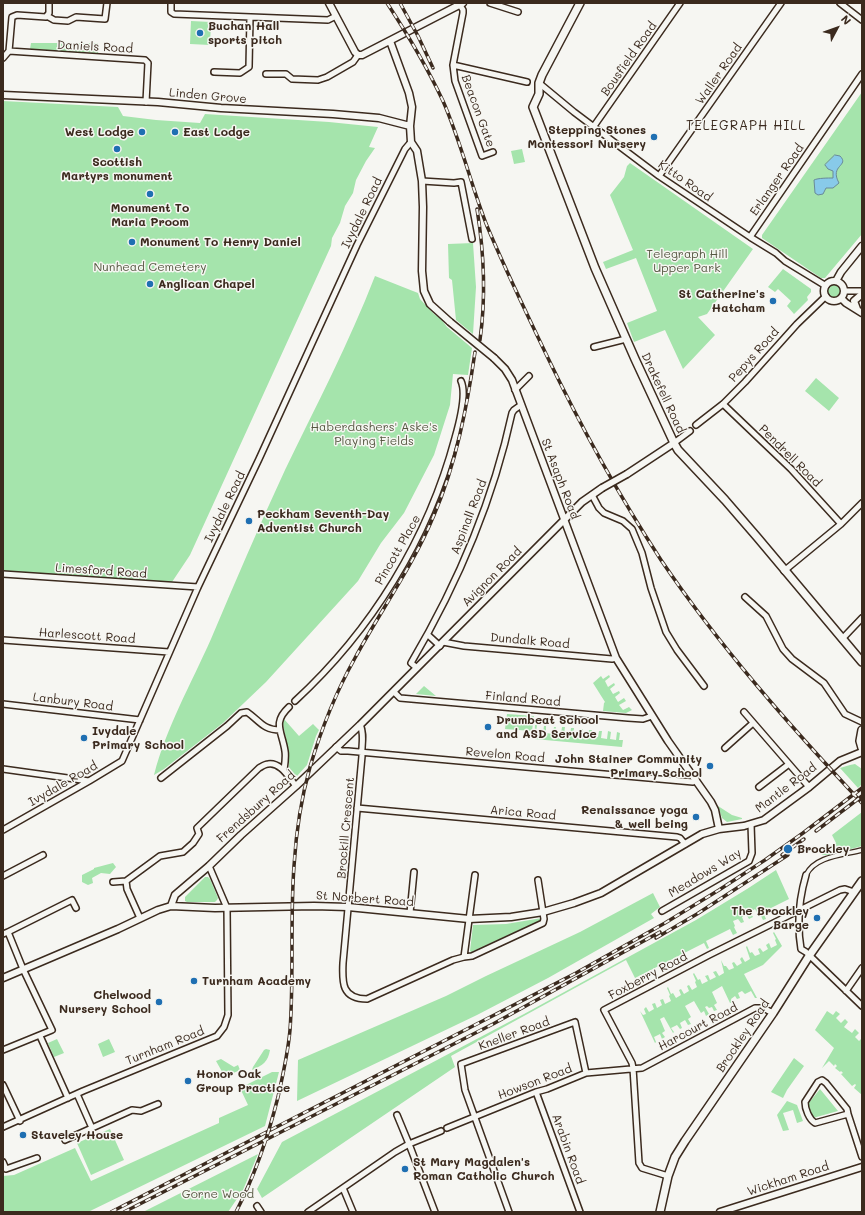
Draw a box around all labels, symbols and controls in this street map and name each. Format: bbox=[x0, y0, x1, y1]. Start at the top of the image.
north arrow bbox=[817, 8, 857, 48]
text: N bbox=[838, 12, 855, 28]
place label: Buchan Hall sports pitch bbox=[208, 19, 282, 47]
street label: Bousfield Road bbox=[598, 19, 660, 99]
marker: Buchan Hall sports pitch bbox=[195, 28, 205, 38]
street label: Daniels Road bbox=[57, 38, 133, 56]
street label: Waller Road bbox=[693, 41, 745, 107]
street label: Beacon Gate bbox=[458, 73, 498, 149]
street label: Linden Grove bbox=[169, 85, 247, 107]
district label: TELEGRAPH HILL bbox=[686, 118, 806, 134]
place label: Stepping Stones Montessori Nursery bbox=[527, 123, 646, 151]
place label: West Lodge bbox=[65, 125, 134, 139]
place label: East Lodge bbox=[183, 125, 250, 139]
marker: West Lodge bbox=[137, 127, 147, 137]
marker: East Lodge bbox=[170, 127, 180, 137]
marker: Stepping Stones Montessori Nursery bbox=[649, 132, 659, 142]
street label: Erlanger Road bbox=[747, 141, 807, 219]
marker: Scottish Martyrs monument bbox=[112, 144, 122, 154]
place label: Scottish Martyrs monument bbox=[61, 155, 173, 183]
street label: Kitto Road bbox=[655, 157, 715, 205]
street label: Ivydale Road bbox=[339, 175, 385, 251]
marker: Monument To Maria Proom bbox=[145, 189, 155, 199]
place label: Monument To Maria Proom bbox=[111, 201, 189, 229]
place label: Monument To Henry Daniel bbox=[140, 235, 301, 249]
marker: Monument To Henry Daniel bbox=[127, 237, 137, 247]
park label: Telegraph Hill Upper Park bbox=[646, 247, 728, 275]
park label: Nunhead Cemetery bbox=[93, 260, 207, 274]
place label: Anglican Chapel bbox=[158, 277, 255, 291]
marker: Anglican Chapel bbox=[145, 279, 155, 289]
place label: St Catherine's Hatcham bbox=[679, 287, 765, 315]
marker: St Catherine's Hatcham bbox=[768, 296, 778, 306]
street label: Pepys Road bbox=[726, 325, 782, 385]
street label: Drakefell Road bbox=[638, 350, 688, 436]
park label: Haberdashers' Aske's Playing Fields bbox=[310, 420, 438, 448]
street label: Pendrell Road bbox=[756, 422, 824, 490]
street label: St Asaph Road bbox=[538, 437, 582, 521]
street label: Ivydale Road bbox=[202, 469, 248, 545]
street label: Aspinall Road bbox=[448, 478, 490, 556]
place label: Peckham Seventh-Day Adventist Church bbox=[257, 507, 389, 535]
street label: Pincott Place bbox=[372, 512, 424, 588]
marker: Peckham Seventh-Day Adventist Church bbox=[244, 516, 254, 526]
street label: Avignon Road bbox=[459, 544, 525, 610]
street label: Limesford Road bbox=[55, 561, 147, 581]
street label: Harlescott Road bbox=[38, 625, 136, 647]
street label: Dundalk Road bbox=[490, 630, 570, 652]
street label: Finland Road bbox=[485, 689, 561, 709]
street label: Lanbury Road bbox=[32, 690, 114, 714]
place label: Drumbeat School and ASD Service bbox=[496, 713, 599, 741]
marker: Drumbeat School and ASD Service bbox=[483, 722, 493, 732]
place label: Ivydale Primary School bbox=[92, 724, 184, 752]
marker: Ivydale Primary School bbox=[79, 733, 89, 743]
street label: Revelon Road bbox=[465, 744, 545, 766]
place label: John Stainer Community Primary School bbox=[555, 752, 702, 780]
street label: Ivydale Road bbox=[26, 758, 100, 810]
street label: Mantle Road bbox=[752, 760, 820, 816]
marker: John Stainer Community Primary School bbox=[705, 761, 715, 771]
street label: Frendsbury Road bbox=[214, 768, 298, 846]
street label: Brockill Crescent bbox=[334, 777, 358, 879]
street label: Arica Road bbox=[489, 803, 557, 823]
place label: Renaissance yoga & well being bbox=[581, 803, 688, 831]
marker: Renaissance yoga & well being bbox=[691, 812, 701, 822]
place label: Brockley bbox=[797, 842, 849, 856]
marker: Brockley bbox=[782, 843, 794, 855]
street label: Meadows Way bbox=[666, 846, 744, 900]
street label: St Norbert Road bbox=[316, 888, 414, 910]
place label: The Brockley Barge bbox=[731, 904, 809, 932]
marker: The Brockley Barge bbox=[812, 913, 822, 923]
street label: Foxberry Road bbox=[606, 949, 690, 1003]
place label: Turnham Academy bbox=[202, 974, 311, 988]
marker: Turnham Academy bbox=[189, 976, 199, 986]
place label: Chelwood Nursery School bbox=[59, 988, 151, 1016]
marker: Chelwood Nursery School bbox=[154, 997, 164, 1007]
street label: Brockley Road bbox=[713, 997, 773, 1075]
street label: Harcourt Road bbox=[656, 1000, 740, 1054]
street label: Kneller Road bbox=[477, 1014, 551, 1054]
street label: Turnham Road bbox=[124, 1024, 206, 1068]
street label: Howson Road bbox=[496, 1061, 574, 1103]
place label: Honor Oak Group Practice bbox=[196, 1067, 290, 1095]
marker: Honor Oak Group Practice bbox=[183, 1076, 193, 1086]
street label: Arabin Road bbox=[549, 1112, 587, 1186]
place label: Staveley House bbox=[31, 1128, 123, 1142]
marker: Staveley House bbox=[18, 1130, 28, 1140]
place label: St Mary Magdalen's Roman Catholic Church bbox=[413, 1155, 554, 1183]
street label: Wickham Road bbox=[745, 1159, 831, 1199]
marker: St Mary Magdalen's Roman Catholic Church bbox=[400, 1164, 410, 1174]
park label: Gorne Wood bbox=[182, 1187, 254, 1201]

